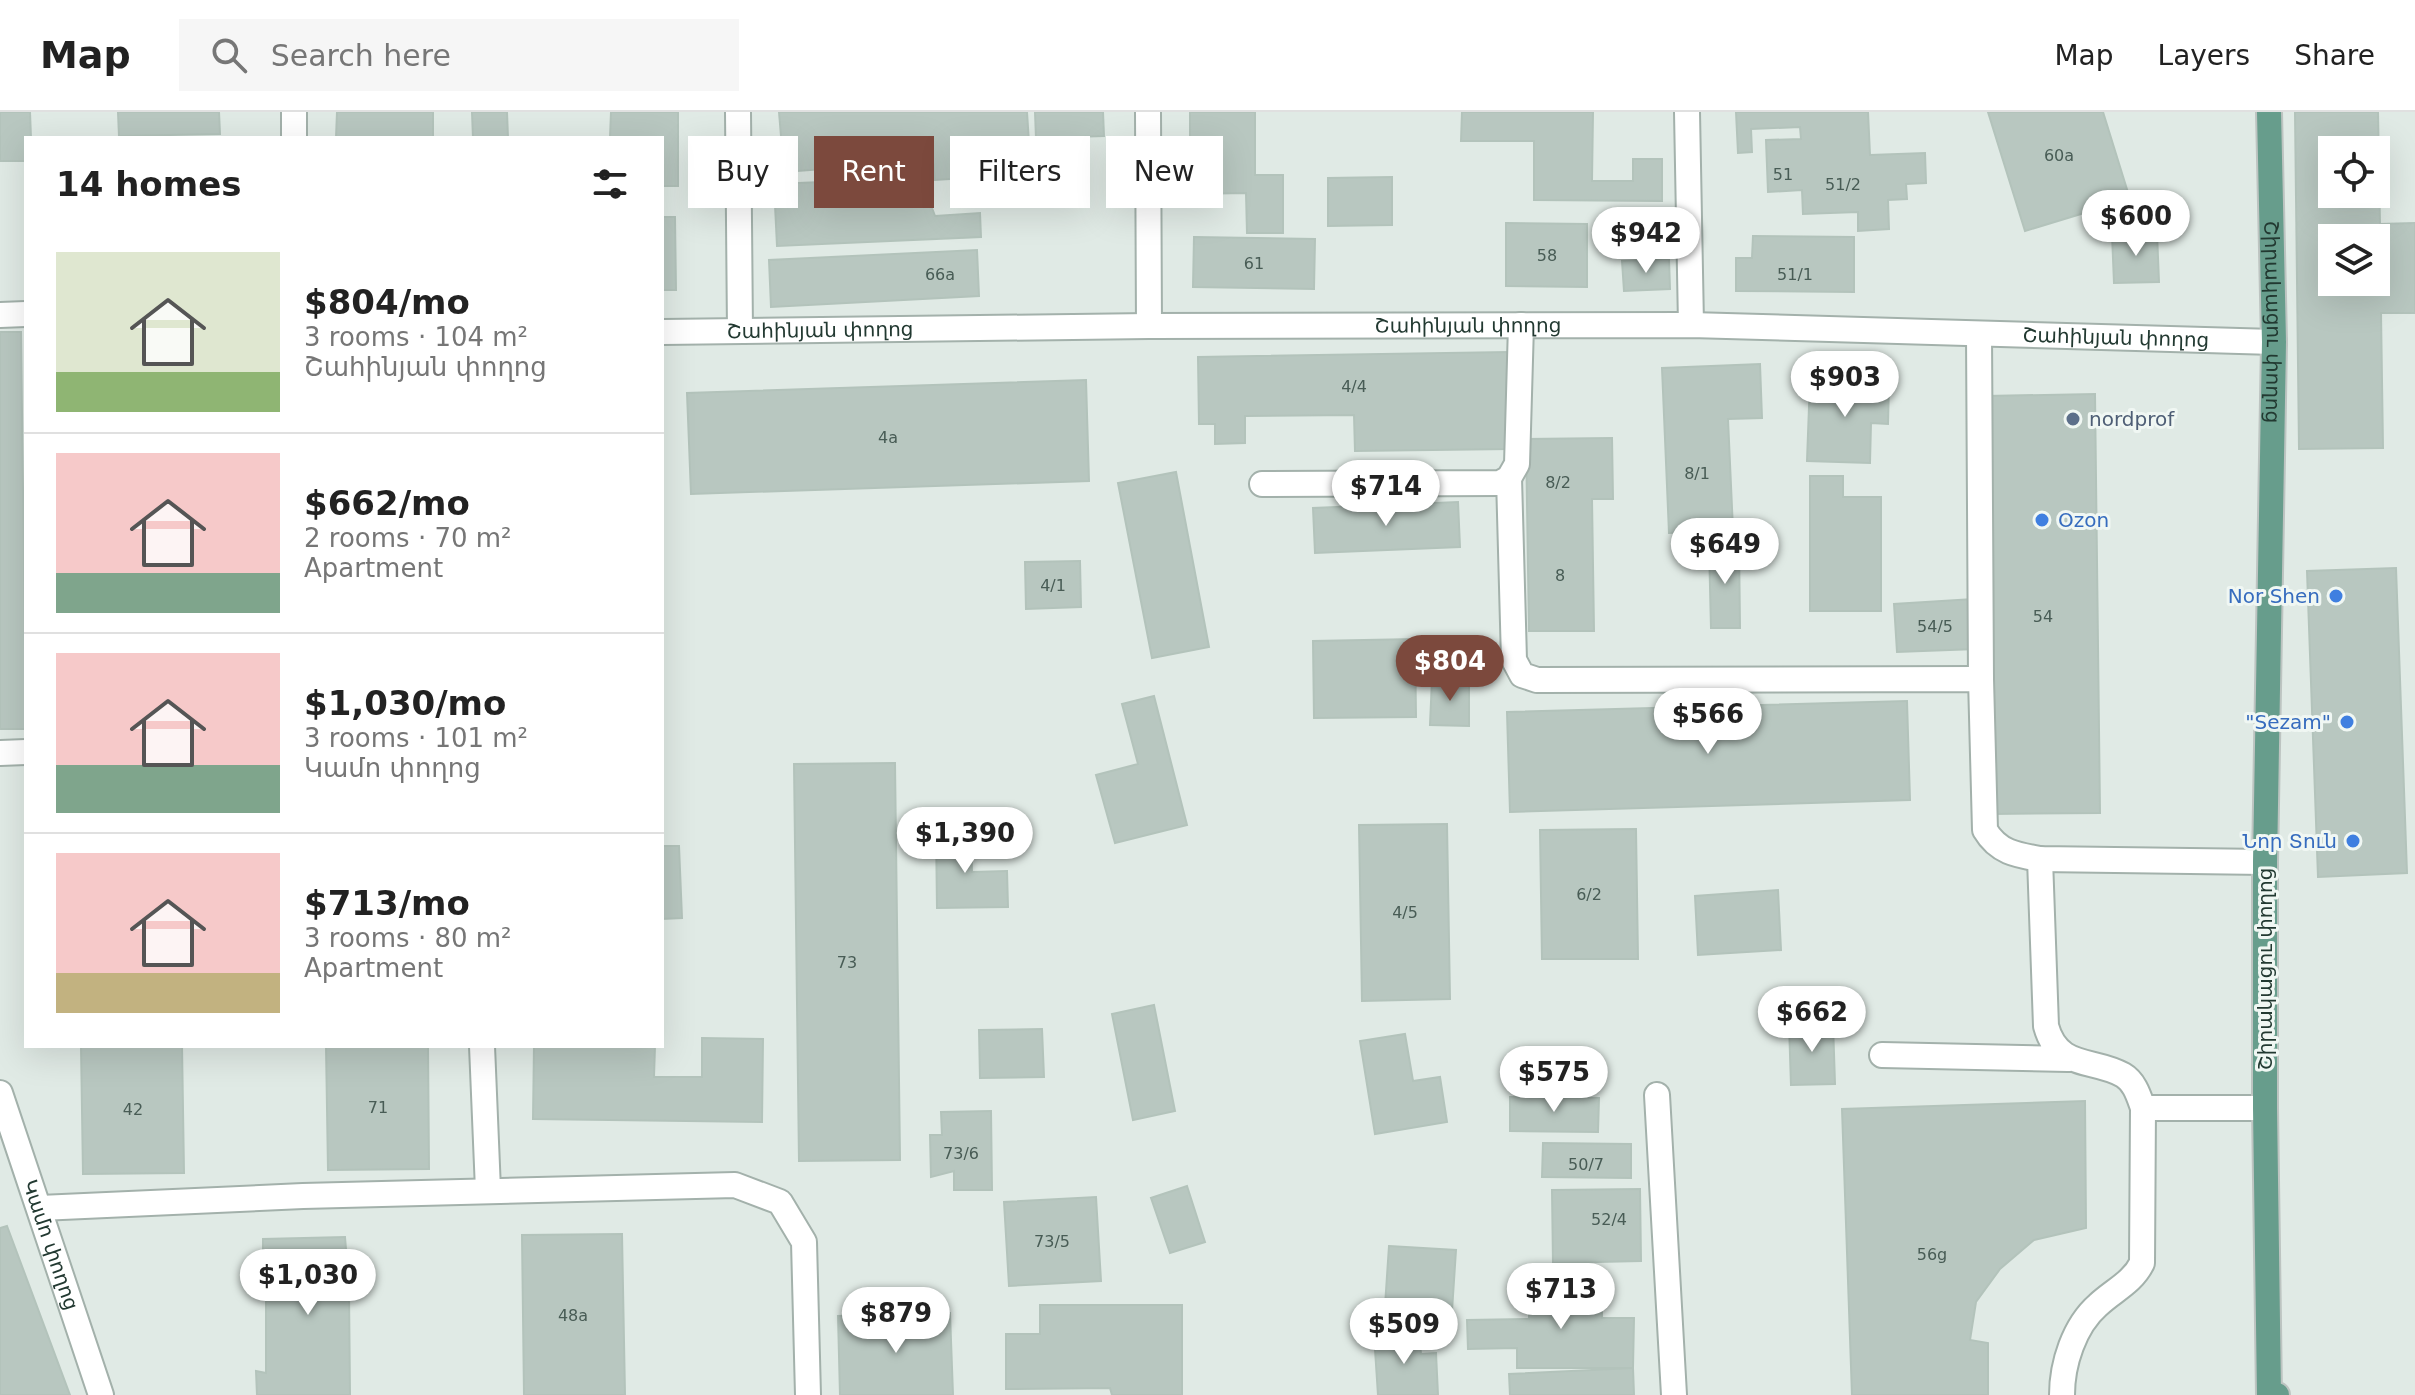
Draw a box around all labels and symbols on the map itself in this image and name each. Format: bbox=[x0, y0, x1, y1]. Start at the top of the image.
house number: 60a bbox=[2044, 146, 2074, 165]
house number: 51 bbox=[1773, 165, 1793, 184]
house number: 51/2 bbox=[1825, 175, 1861, 194]
pin: $600 bbox=[2089, 190, 2183, 258]
pin: $942 bbox=[1599, 207, 1693, 275]
street label: Շիրակացու փողոց bbox=[2259, 220, 2286, 424]
house number: 58 bbox=[1537, 246, 1557, 265]
house number: 61 bbox=[1244, 254, 1264, 273]
house number: 66a bbox=[925, 265, 955, 284]
house number: 51/1 bbox=[1777, 265, 1813, 284]
street label: Շահինյան փողոց bbox=[1374, 313, 1561, 338]
street label: Շահինյան փողոց bbox=[726, 317, 914, 343]
street label: Շահինյան փողոց bbox=[2022, 323, 2210, 352]
pin: $903 bbox=[1798, 351, 1892, 419]
house number: 4/4 bbox=[1341, 377, 1367, 396]
place label: nordprof bbox=[2089, 407, 2175, 431]
marker: nordprof bbox=[2064, 410, 2082, 428]
house number: 4a bbox=[878, 428, 898, 447]
pin: $714 bbox=[1339, 460, 1433, 528]
house number: 8/1 bbox=[1684, 464, 1710, 483]
house number: 8/2 bbox=[1545, 473, 1571, 492]
place label: Ozon bbox=[2058, 508, 2109, 532]
marker: Ozon bbox=[2033, 511, 2051, 529]
pin: $649 bbox=[1678, 518, 1772, 586]
house number: 8 bbox=[1555, 566, 1565, 585]
house number: 4/1 bbox=[1040, 576, 1066, 595]
place label: Nor Shen bbox=[2228, 584, 2320, 608]
marker: Nor Shen bbox=[2327, 587, 2345, 605]
house number: 54 bbox=[2033, 607, 2053, 626]
house number: 54/5 bbox=[1917, 617, 1953, 636]
pin: $804 bbox=[1403, 635, 1497, 703]
pin: $566 bbox=[1661, 688, 1755, 756]
place label: "Sezam" bbox=[2245, 710, 2331, 734]
marker: "Sezam" bbox=[2338, 713, 2356, 731]
pin: $1,390 bbox=[900, 807, 1030, 875]
place label: Նոր Տուն bbox=[2243, 829, 2337, 853]
marker: Նոր Տուն bbox=[2344, 832, 2362, 850]
street label: Շիրակացու փողոց bbox=[2253, 868, 2277, 1070]
house number: 6/2 bbox=[1576, 885, 1602, 904]
house number: 4/5 bbox=[1392, 903, 1418, 922]
house number: 73 bbox=[837, 953, 857, 972]
pin: $662 bbox=[1765, 986, 1859, 1054]
pin: $575 bbox=[1507, 1046, 1601, 1114]
house number: 71 bbox=[368, 1098, 388, 1117]
house number: 42 bbox=[123, 1100, 143, 1119]
house number: 73/6 bbox=[943, 1144, 979, 1163]
house number: 50/7 bbox=[1568, 1155, 1604, 1174]
street label: Կամո փողոց bbox=[18, 1176, 84, 1313]
house number: 52/4 bbox=[1591, 1210, 1627, 1229]
house number: 73/5 bbox=[1034, 1232, 1070, 1251]
house number: 56g bbox=[1917, 1245, 1947, 1264]
pin: $1,030 bbox=[243, 1249, 373, 1317]
pin: $713 bbox=[1514, 1263, 1608, 1331]
pin: $879 bbox=[849, 1287, 943, 1355]
pin: $509 bbox=[1357, 1298, 1451, 1366]
house number: 48a bbox=[558, 1306, 588, 1325]

